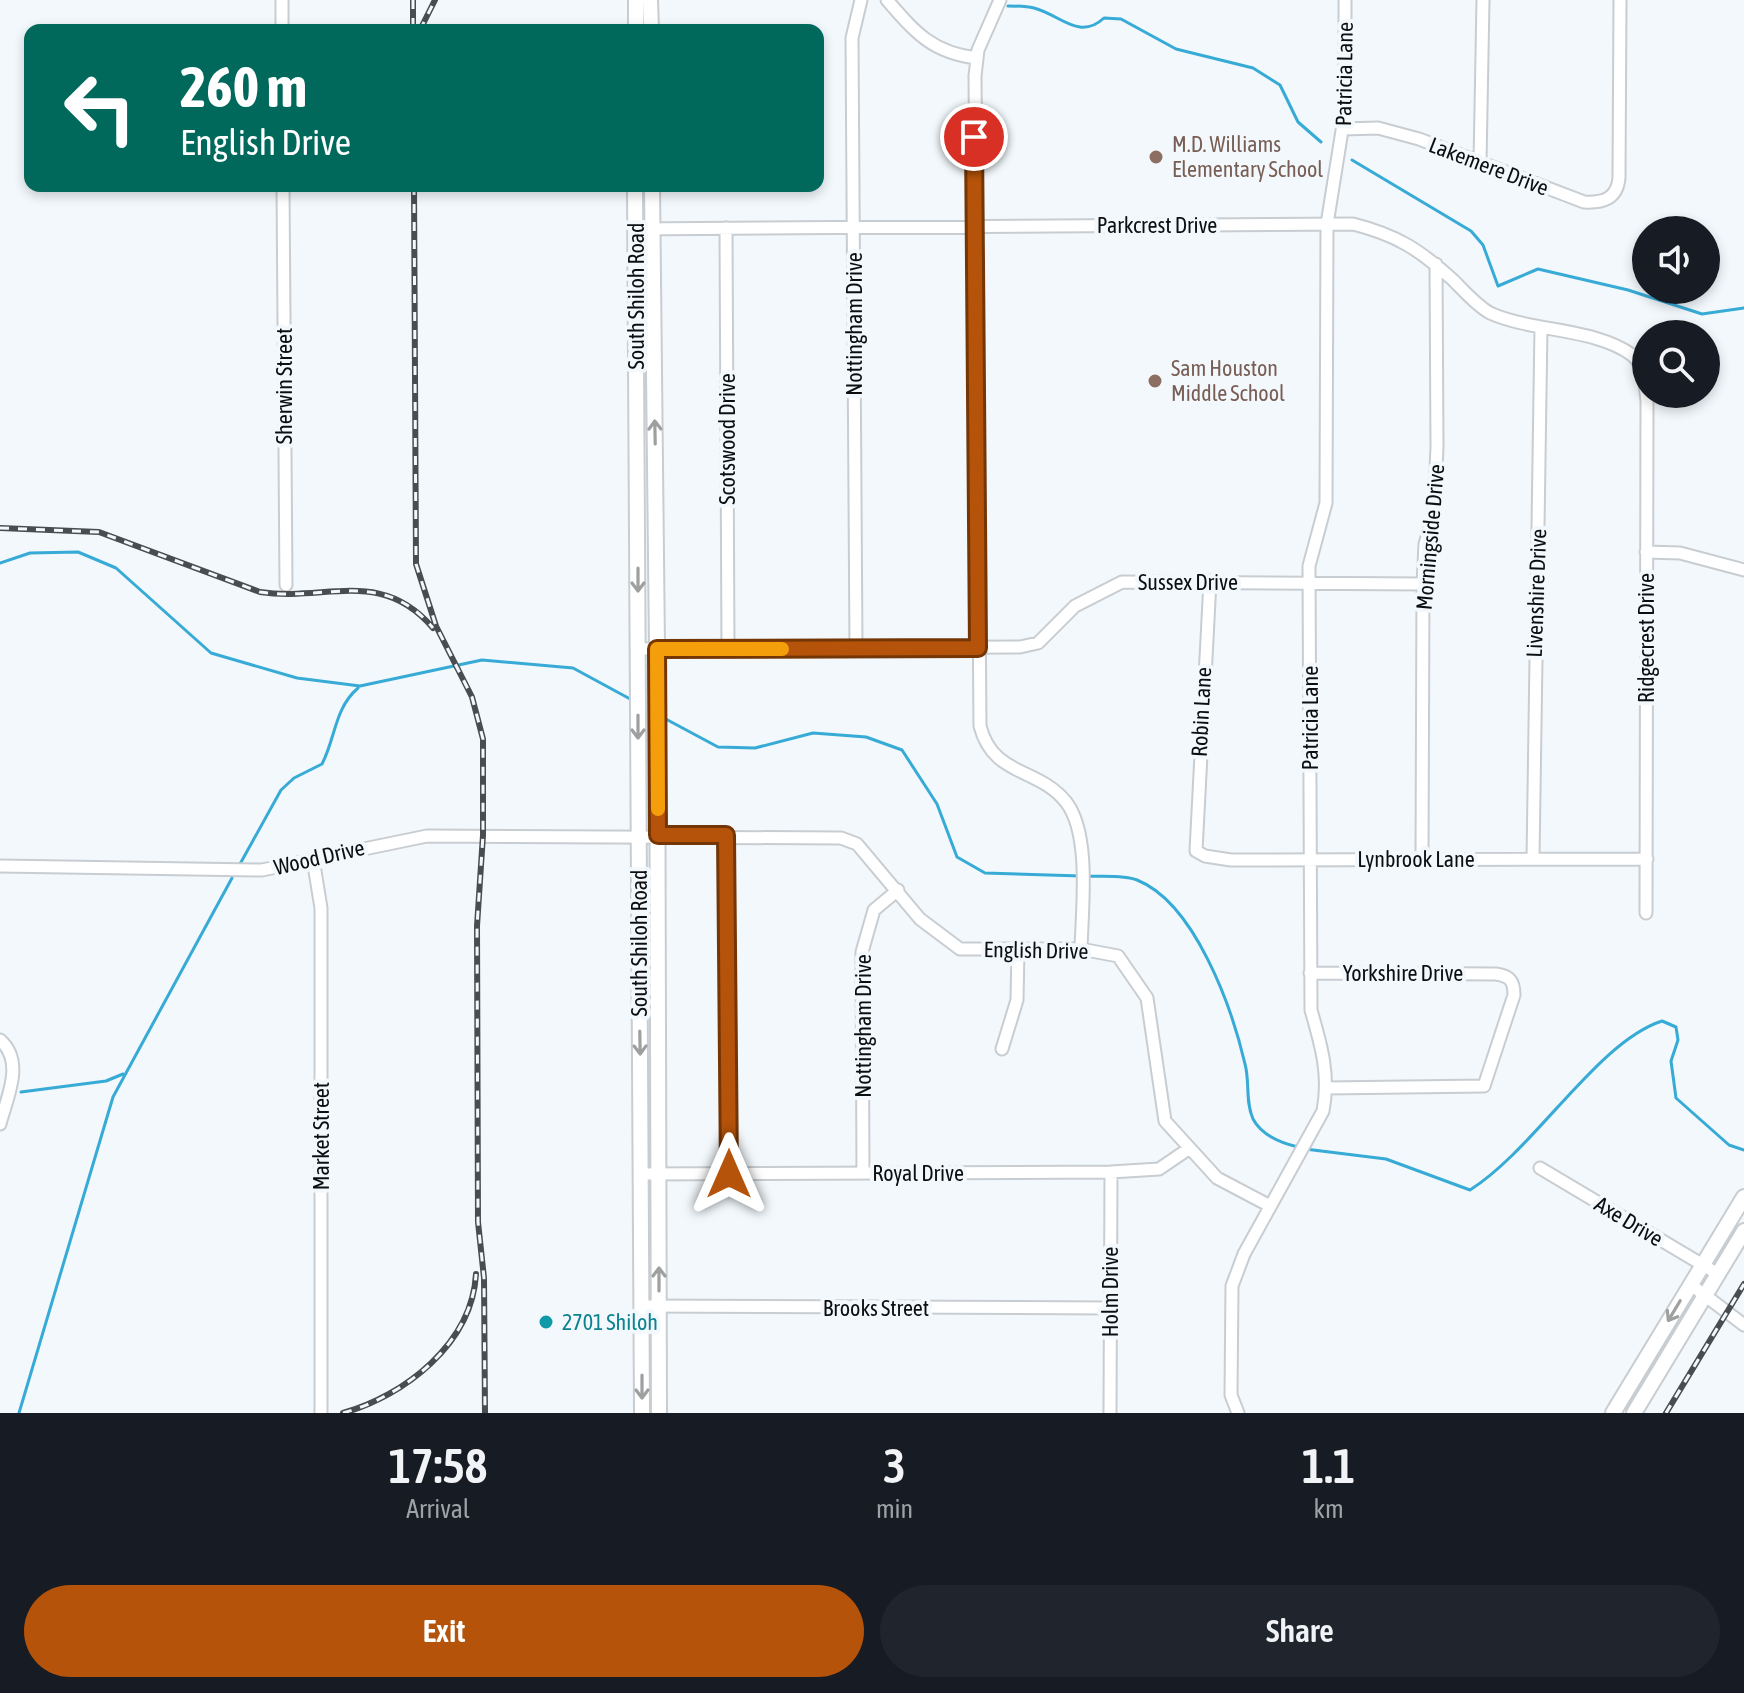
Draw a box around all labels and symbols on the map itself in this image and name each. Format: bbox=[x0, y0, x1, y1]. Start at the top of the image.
street label: Patricia Lane bbox=[1330, 22, 1358, 126]
pin bbox=[940, 103, 1008, 171]
place label: M.D. Williams Elementary School bbox=[1172, 131, 1323, 182]
street label: Lakemere Drive bbox=[1426, 131, 1552, 201]
marker: M.D. Williams Elementary School bbox=[1147, 148, 1165, 166]
street label: Parkcrest Drive bbox=[1097, 212, 1217, 238]
street label: South Shiloh Road bbox=[623, 223, 649, 369]
street label: Nottingham Drive bbox=[841, 252, 867, 396]
street label: Sherwin Street bbox=[271, 328, 297, 444]
place label: Sam Houston Middle School bbox=[1171, 355, 1285, 406]
marker: Sam Houston Middle School bbox=[1146, 372, 1164, 390]
street label: Scotswood Drive bbox=[714, 373, 740, 505]
one-way arrow bbox=[647, 419, 663, 446]
street label: Morningside Drive bbox=[1411, 463, 1449, 611]
street label: Livenshire Drive bbox=[1521, 528, 1551, 658]
one-way arrow bbox=[630, 566, 646, 593]
street label: Sussex Drive bbox=[1138, 569, 1238, 595]
street label: Ridgecrest Drive bbox=[1633, 573, 1659, 703]
street label: Robin Lane bbox=[1186, 666, 1216, 758]
street label: Patricia Lane bbox=[1297, 666, 1323, 770]
one-way arrow bbox=[630, 713, 646, 740]
street label: Wood Drive bbox=[271, 834, 367, 880]
street label: Lynbrook Lane bbox=[1357, 846, 1475, 872]
street label: South Shiloh Road bbox=[626, 870, 652, 1016]
street label: English Drive bbox=[984, 936, 1089, 964]
street label: Nottingham Drive bbox=[850, 954, 876, 1098]
street label: Yorkshire Drive bbox=[1343, 960, 1463, 986]
one-way arrow bbox=[632, 1029, 648, 1056]
street label: Market Street bbox=[308, 1082, 334, 1190]
position arrow bbox=[687, 1132, 771, 1216]
street label: Royal Drive bbox=[872, 1160, 964, 1186]
street label: Axe Drive bbox=[1590, 1191, 1668, 1252]
street label: Holm Drive bbox=[1097, 1247, 1123, 1337]
one-way arrow bbox=[651, 1266, 667, 1293]
street label: Brooks Street bbox=[823, 1295, 929, 1321]
one-way arrow bbox=[1666, 1299, 1682, 1322]
place label: 2701 Shiloh bbox=[562, 1309, 658, 1335]
marker: 2701 Shiloh bbox=[537, 1313, 555, 1331]
one-way arrow bbox=[634, 1373, 650, 1400]

